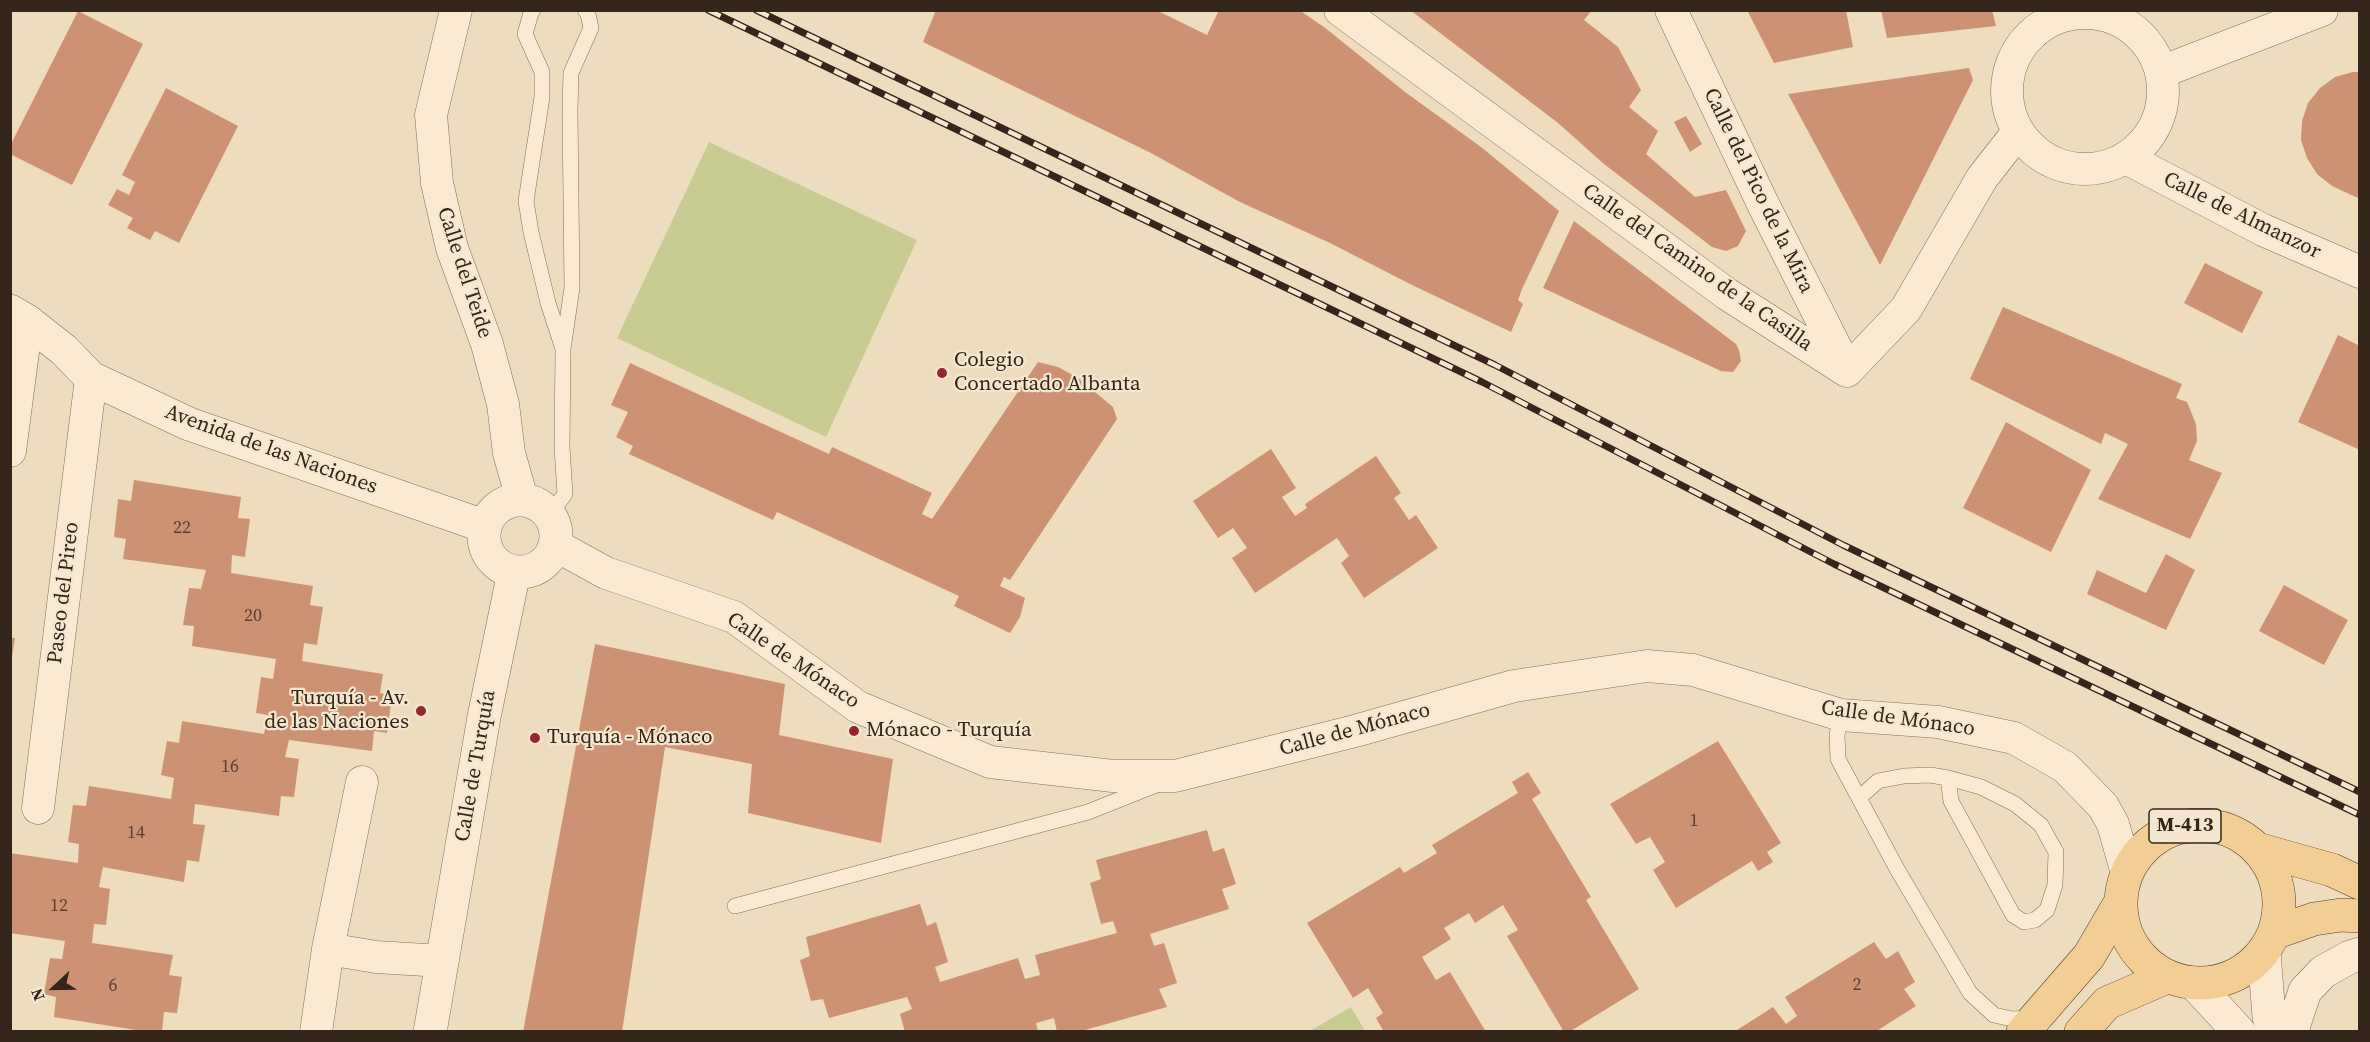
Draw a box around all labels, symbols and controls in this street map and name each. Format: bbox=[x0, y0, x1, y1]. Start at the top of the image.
street label: Calle del Pico de la Mira bbox=[1697, 84, 1819, 298]
street label: Calle de Almanzor bbox=[2159, 167, 2325, 265]
street label: Calle del Camino de la Casilla bbox=[1577, 179, 1817, 357]
street label: Calle del Teide bbox=[431, 204, 497, 342]
place label: Colegio Concertado Albanta bbox=[954, 348, 1141, 398]
marker: Colegio Concertado Albanta bbox=[935, 366, 949, 380]
street label: Avenida de las Naciones bbox=[161, 400, 381, 500]
house number: 22 bbox=[173, 517, 191, 539]
street label: Paseo del Pireo bbox=[43, 521, 85, 665]
house number: 20 bbox=[244, 605, 262, 627]
street label: Calle de Mónaco bbox=[722, 607, 864, 715]
place label: Turquía - Av. de las Naciones bbox=[264, 686, 409, 736]
street label: Calle de Turquía bbox=[450, 688, 502, 844]
street label: Calle de Mónaco bbox=[1820, 696, 1976, 742]
street label: Calle de Mónaco bbox=[1277, 698, 1433, 762]
marker: Turquía - Av. de las Naciones bbox=[414, 704, 428, 718]
place label: Mónaco - Turquía bbox=[866, 718, 1032, 744]
marker: Mónaco - Turquía bbox=[847, 724, 861, 738]
place label: Turquía - Mónaco bbox=[547, 725, 713, 751]
marker: Turquía - Mónaco bbox=[528, 731, 542, 745]
house number: 16 bbox=[221, 756, 239, 778]
road number: M-413 bbox=[2149, 809, 2221, 843]
house number: 1 bbox=[1690, 810, 1698, 832]
house number: 14 bbox=[127, 822, 145, 844]
house number: 12 bbox=[50, 895, 68, 917]
north arrow bbox=[24, 958, 84, 1018]
house number: 2 bbox=[1853, 974, 1861, 996]
house number: 6 bbox=[109, 975, 117, 997]
text: N bbox=[25, 985, 50, 1004]

